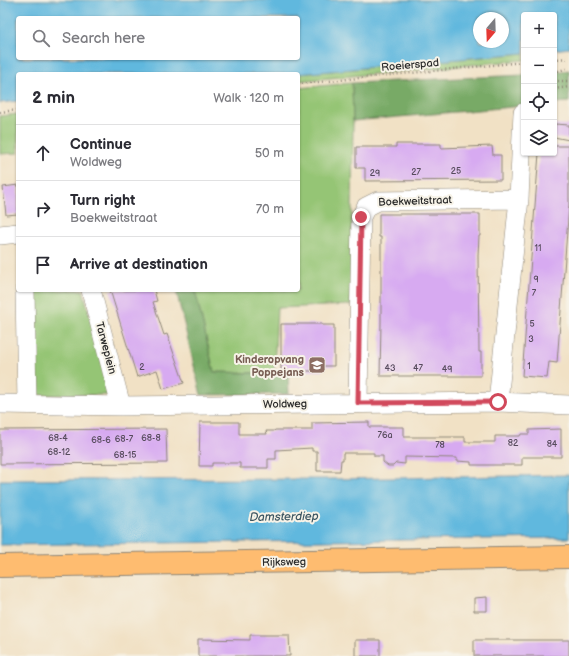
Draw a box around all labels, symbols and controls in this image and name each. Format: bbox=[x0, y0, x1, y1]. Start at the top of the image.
north arrow bbox=[473, 12, 509, 48]
map controls bbox=[521, 12, 557, 156]
button: + bbox=[521, 12, 557, 48]
search box bbox=[16, 16, 300, 60]
icon: search bbox=[30, 27, 52, 49]
text: Search here bbox=[62, 29, 145, 48]
button: − bbox=[521, 48, 557, 84]
street label: Roeierspad bbox=[381, 56, 439, 74]
button: locate bbox=[521, 84, 557, 120]
text: 2 min bbox=[32, 88, 75, 108]
text: Walk · 120 m bbox=[213, 90, 284, 106]
button: layers bbox=[521, 120, 557, 156]
text: Continue bbox=[70, 135, 132, 154]
icon: ahead bbox=[32, 142, 54, 164]
text: 50 m bbox=[255, 145, 284, 161]
text: Woldweg bbox=[70, 154, 122, 170]
house number: 25 bbox=[451, 166, 461, 177]
house number: 27 bbox=[411, 167, 421, 178]
house number: 29 bbox=[370, 168, 380, 179]
text: Turn right bbox=[70, 191, 135, 210]
street label: Boekweitstraat bbox=[378, 193, 453, 209]
icon: right bbox=[32, 198, 54, 220]
text: 70 m bbox=[256, 201, 284, 217]
route end bbox=[352, 208, 370, 226]
text: Boekweitstraat bbox=[70, 210, 157, 226]
house number: 11 bbox=[535, 243, 541, 254]
icon: arrive bbox=[32, 254, 54, 276]
text: Arrive at destination bbox=[70, 255, 208, 274]
house number: 9 bbox=[533, 274, 539, 285]
house number: 7 bbox=[532, 288, 537, 299]
house number: 5 bbox=[529, 319, 535, 330]
street label: Tarweplein bbox=[93, 320, 119, 376]
house number: 3 bbox=[528, 334, 534, 345]
place label: Kinderopvang Poppejans bbox=[235, 353, 305, 379]
school or university icon: Kinderopvang Poppejans bbox=[307, 355, 327, 375]
house number: 1 bbox=[527, 361, 531, 372]
house number: 2 bbox=[139, 362, 145, 373]
house number: 43 bbox=[384, 363, 396, 374]
house number: 47 bbox=[413, 363, 424, 374]
house number: 49 bbox=[442, 364, 452, 375]
route start bbox=[489, 393, 507, 411]
street label: Woldweg bbox=[263, 397, 307, 411]
house number: 76a bbox=[377, 430, 393, 441]
house number: 68-4 bbox=[48, 433, 68, 444]
house number: 68-8 bbox=[141, 433, 161, 444]
house number: 68-7 bbox=[115, 434, 134, 445]
house number: 68-6 bbox=[91, 435, 111, 446]
house number: 82 bbox=[508, 438, 519, 449]
house number: 84 bbox=[547, 439, 558, 450]
house number: 78 bbox=[435, 440, 445, 451]
house number: 68-12 bbox=[48, 447, 71, 458]
house number: 68-15 bbox=[114, 450, 136, 461]
water label: Damsterdiep bbox=[249, 509, 319, 525]
street label: Rijksweg bbox=[262, 555, 306, 569]

